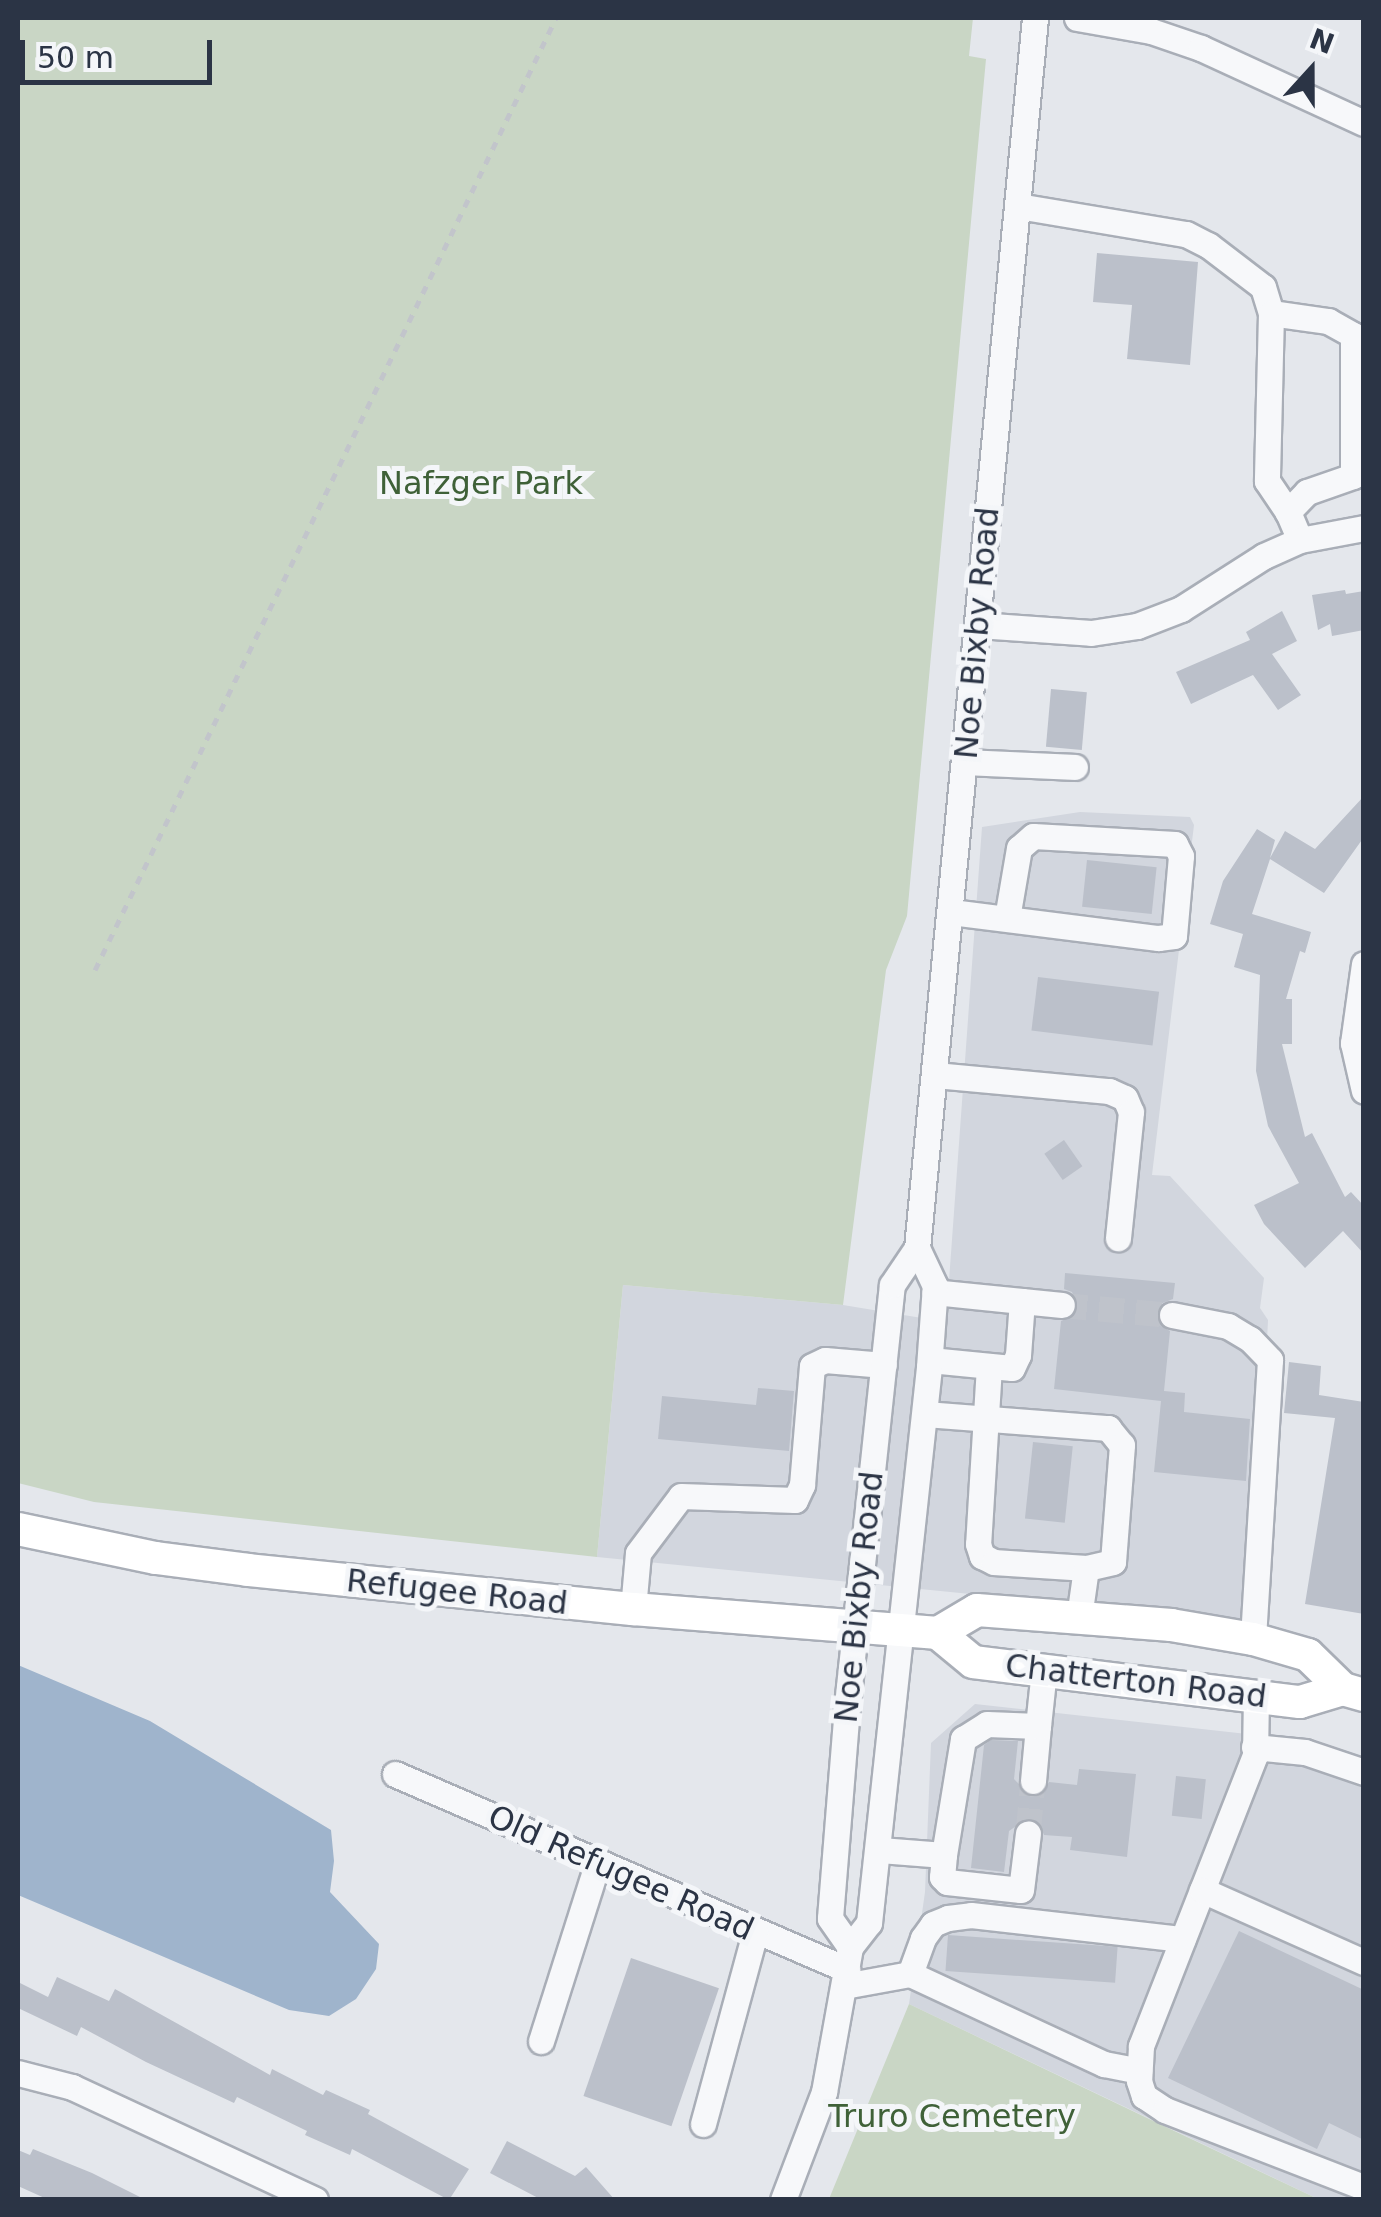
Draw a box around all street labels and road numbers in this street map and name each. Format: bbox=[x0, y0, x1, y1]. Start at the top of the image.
street label: Noe Bixby Road bbox=[947, 505, 1007, 761]
street label: Noe Bixby Road bbox=[827, 1469, 891, 1725]
street label: Refugee Road bbox=[345, 1561, 569, 1623]
street label: Chatterton Road bbox=[1003, 1646, 1269, 1716]
street label: Old Refugee Road bbox=[482, 1797, 760, 1949]

